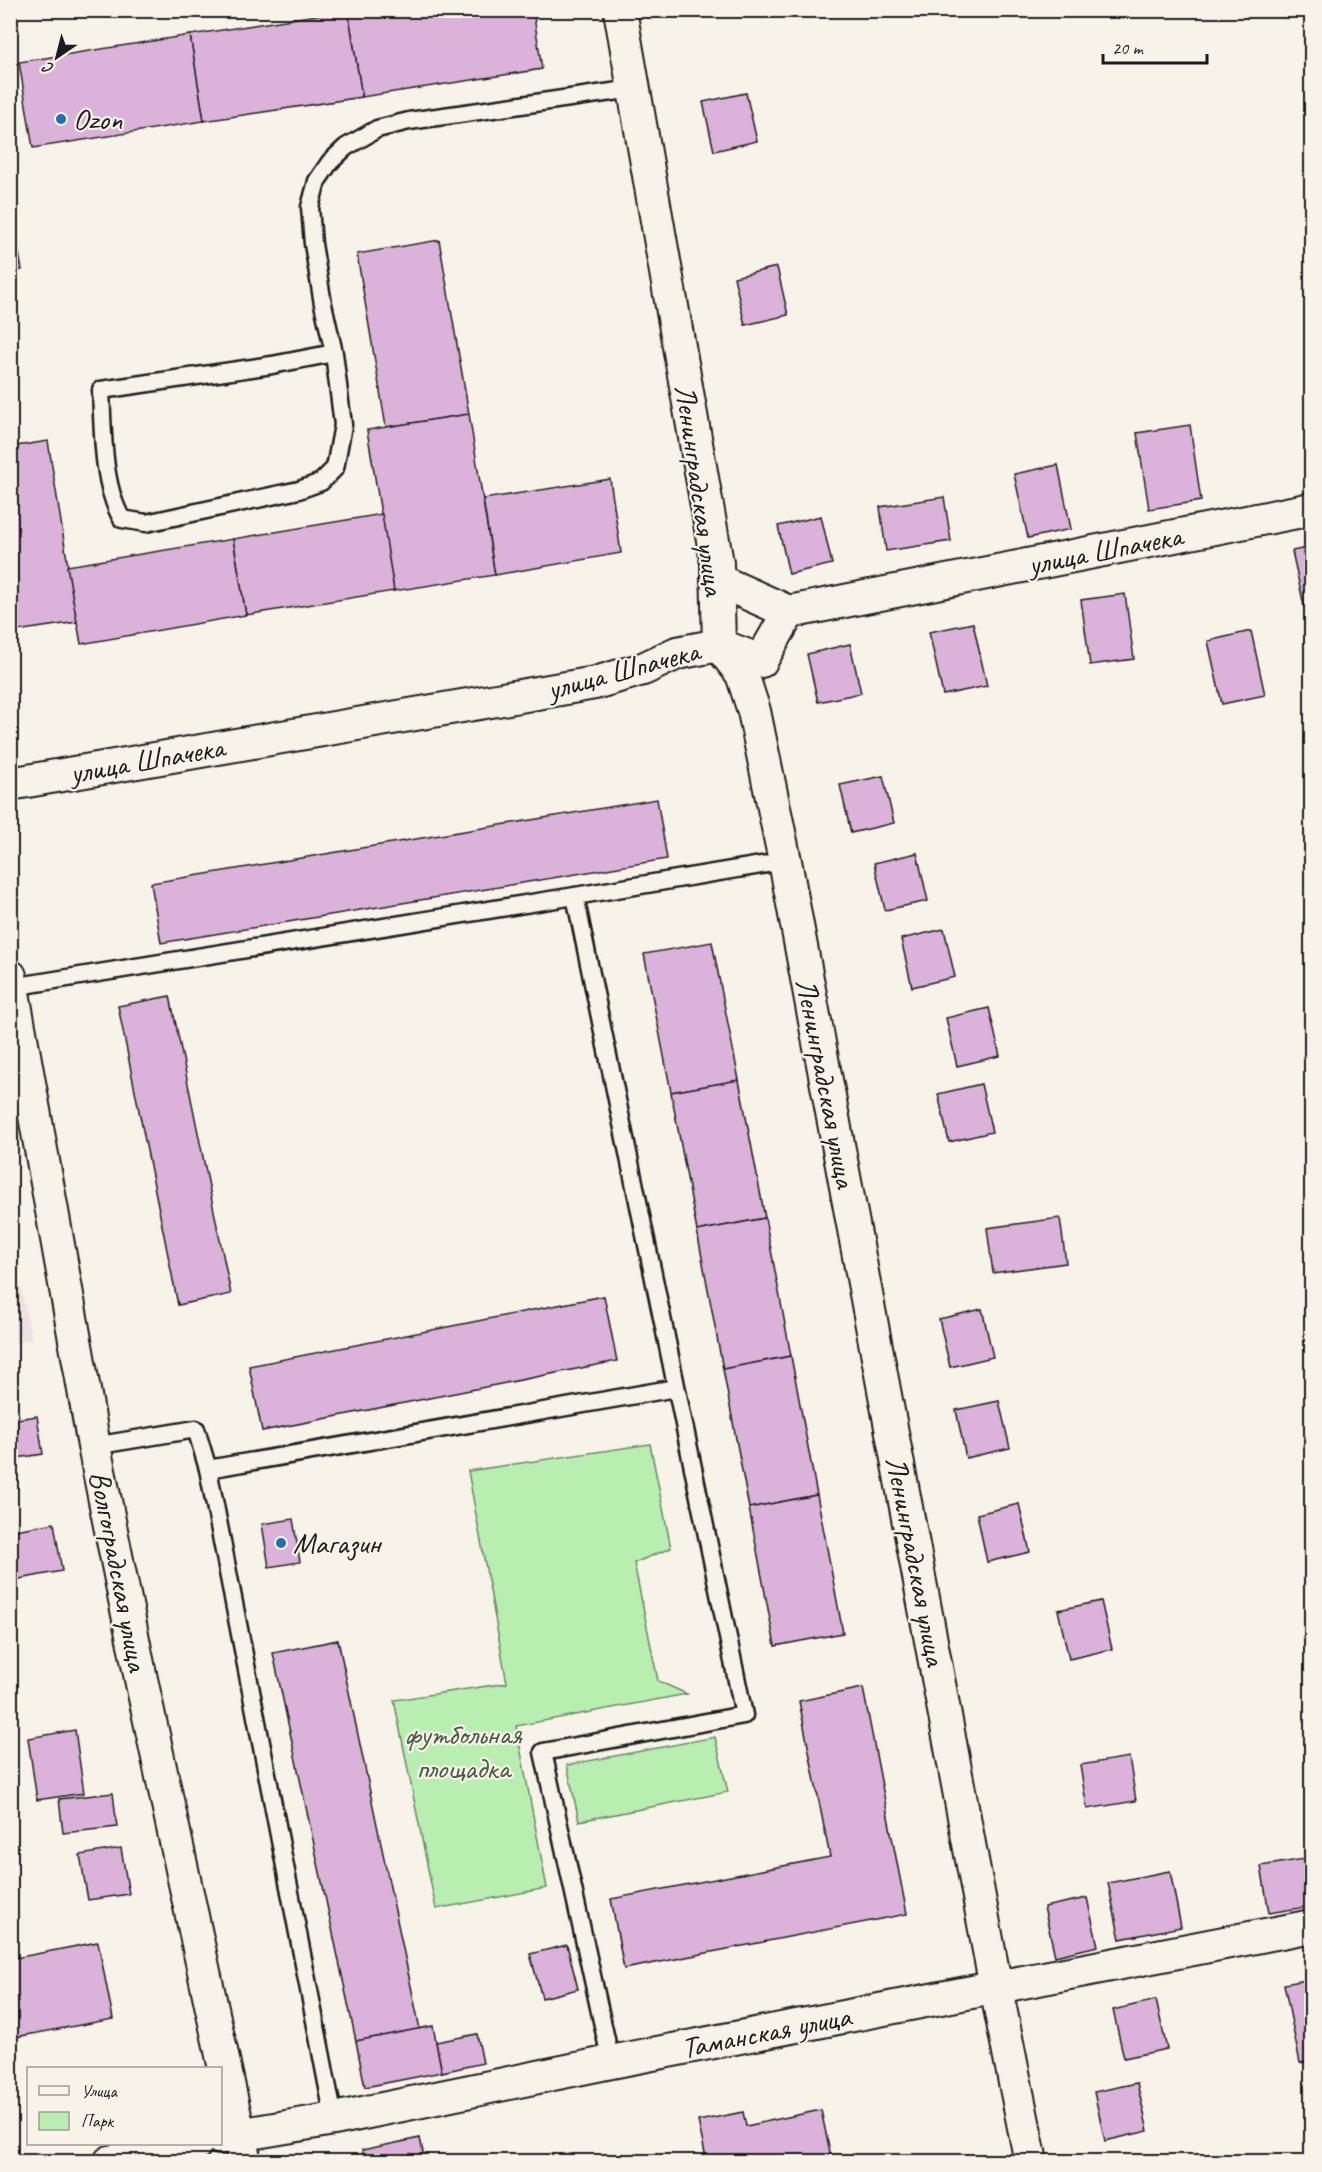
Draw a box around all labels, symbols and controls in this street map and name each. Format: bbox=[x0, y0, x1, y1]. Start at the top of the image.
north arrow bbox=[27, 27, 87, 87]
scale bar bbox=[1103, 27, 1206, 65]
text: 20 m bbox=[1112, 37, 1145, 59]
text: С bbox=[38, 57, 58, 79]
place label: Ozon bbox=[73, 100, 123, 138]
marker: Ozon bbox=[54, 112, 68, 126]
street label: Ленинградская улица bbox=[666, 382, 734, 600]
street label: улица Шпачека bbox=[1023, 516, 1188, 584]
street label: улица Шпачека bbox=[541, 631, 706, 709]
street label: улица Шпачека bbox=[65, 727, 230, 793]
street label: Ленинградская улица bbox=[787, 975, 865, 1193]
street label: Ленинградская улица bbox=[877, 1453, 955, 1671]
street label: Волгоградская улица bbox=[81, 1468, 157, 1676]
place label: Магазин bbox=[293, 1524, 383, 1562]
marker: Магазин bbox=[274, 1536, 288, 1550]
park label: футбольная площадка bbox=[404, 1715, 523, 1787]
street label: Таманская улица bbox=[678, 1997, 856, 2067]
legend bbox=[27, 2067, 222, 2145]
text: Улица bbox=[81, 2080, 118, 2102]
text: Парк bbox=[81, 2110, 115, 2132]

